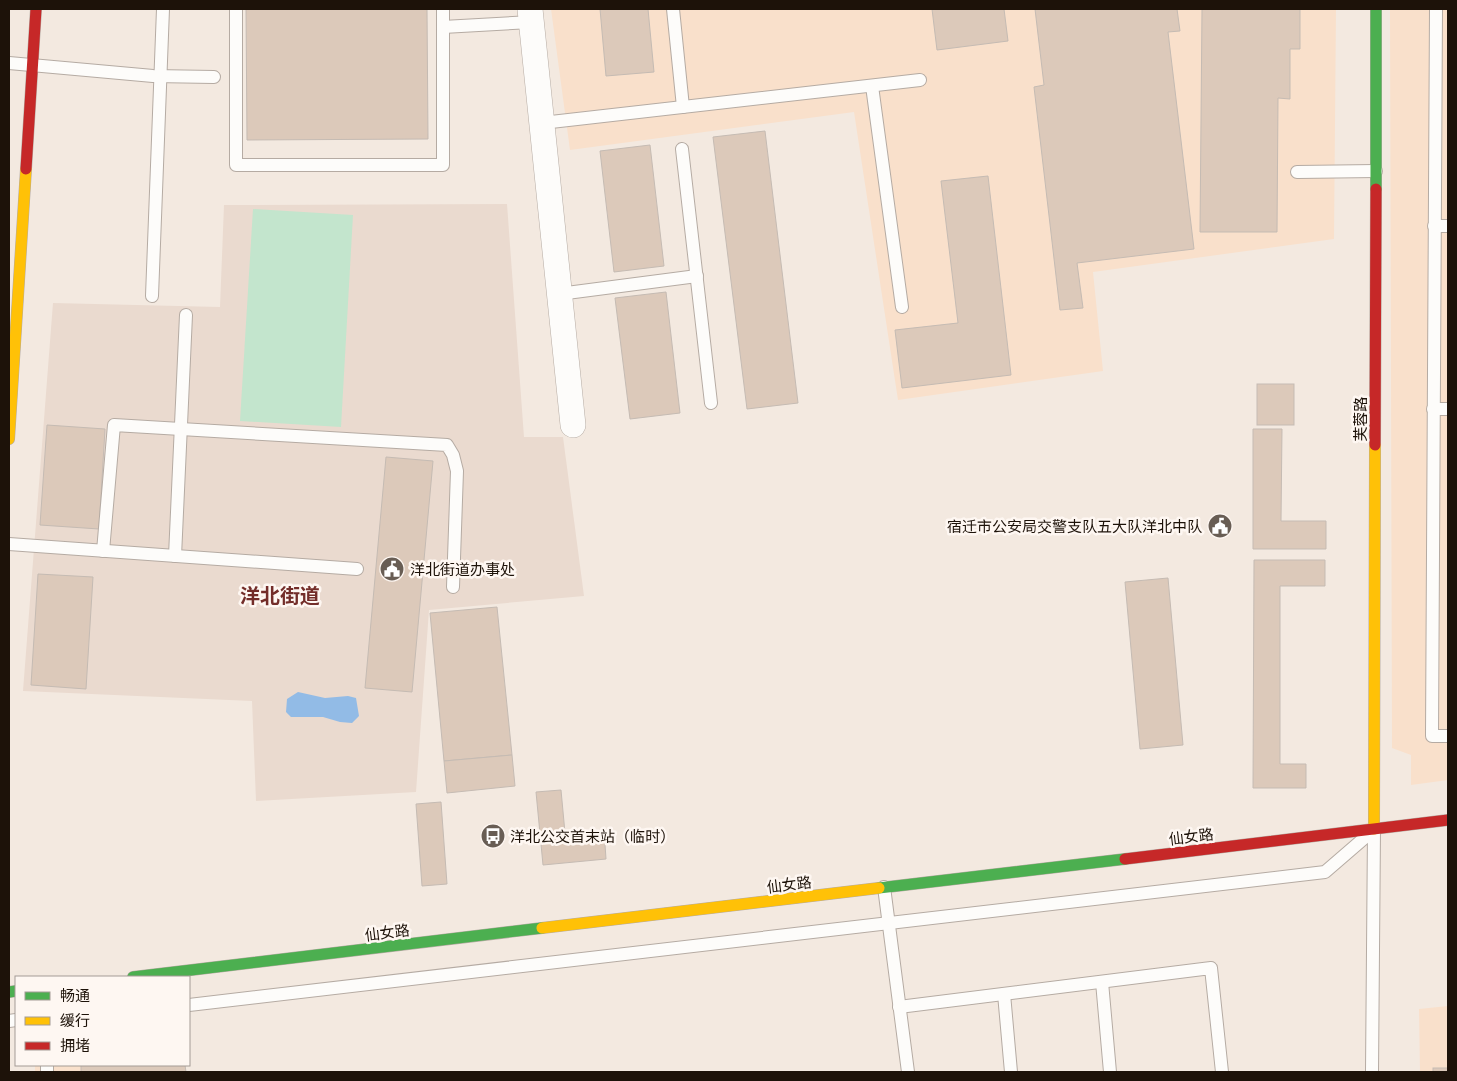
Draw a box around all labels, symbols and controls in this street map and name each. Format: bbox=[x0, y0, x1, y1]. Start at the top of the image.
street label: 芙蓉路 bbox=[1351, 396, 1369, 442]
public building icon: 宿迁市公安局交警支队五大队洋北中队 bbox=[1207, 513, 1233, 539]
place label: 宿迁市公安局交警支队五大队洋北中队 bbox=[947, 517, 1202, 535]
public building icon: 洋北街道办事处 bbox=[379, 556, 405, 582]
place label: 洋北街道办事处 bbox=[410, 560, 515, 578]
district label: 洋北街道 bbox=[240, 583, 320, 607]
bus stop icon: 洋北公交首末站（临时） bbox=[480, 823, 506, 849]
street label: 仙女路 bbox=[1168, 824, 1214, 848]
place label: 洋北公交首末站（临时） bbox=[510, 827, 675, 845]
street label: 仙女路 bbox=[766, 872, 812, 896]
street label: 仙女路 bbox=[364, 920, 410, 944]
legend bbox=[15, 976, 190, 1066]
text: 畅通 bbox=[60, 986, 90, 1004]
text: 缓行 bbox=[60, 1011, 90, 1029]
text: 拥堵 bbox=[60, 1036, 90, 1054]

